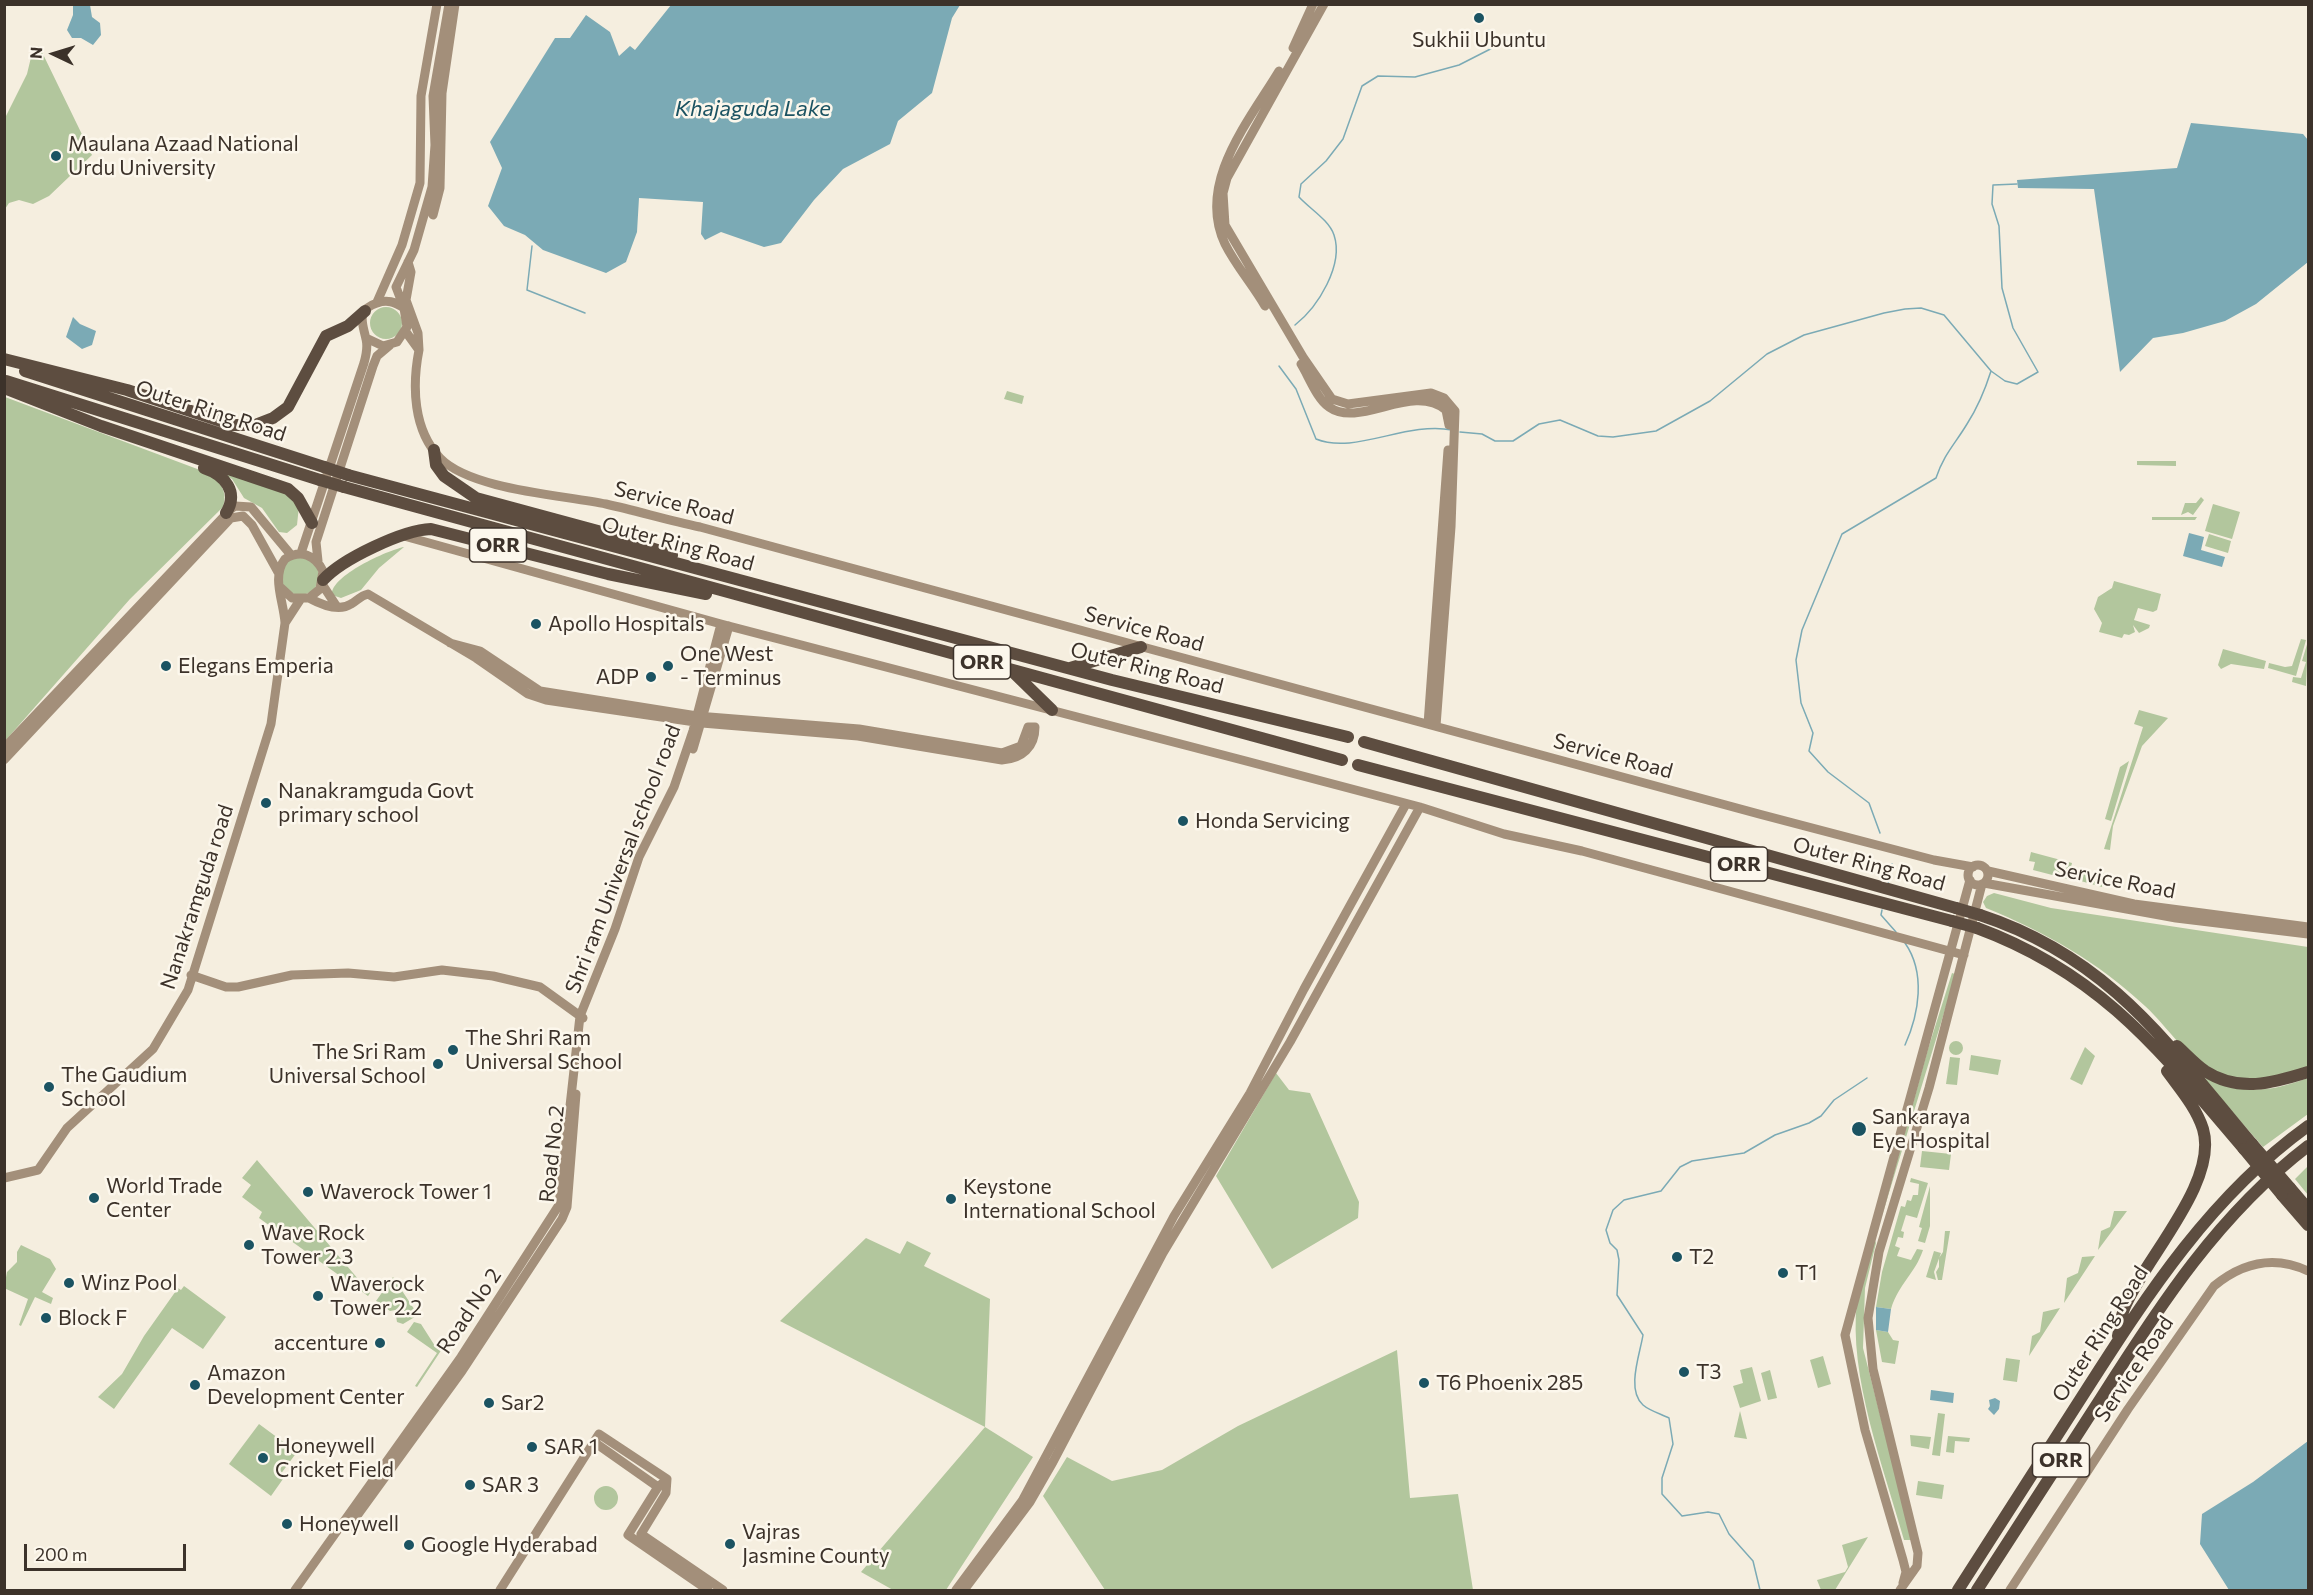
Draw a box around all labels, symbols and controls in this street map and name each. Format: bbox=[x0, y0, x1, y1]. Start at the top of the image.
marker: Sukhii Ubuntu bbox=[1472, 11, 1486, 25]
north arrow bbox=[24, 24, 84, 84]
place label: Sukhii Ubuntu bbox=[1412, 27, 1546, 53]
text: N bbox=[26, 46, 45, 59]
water label: Khajaguda Lake bbox=[675, 96, 831, 122]
place label: Maulana Azaad National Urdu University bbox=[68, 131, 299, 181]
marker: Maulana Azaad National Urdu University bbox=[49, 149, 63, 163]
street label: Outer Ring Road bbox=[133, 375, 289, 447]
street label: Service Road bbox=[612, 476, 736, 530]
street label: Outer Ring Road bbox=[599, 512, 757, 576]
road number: ORR bbox=[470, 528, 526, 562]
street label: Service Road bbox=[1082, 601, 1206, 657]
place label: Apollo Hospitals bbox=[548, 611, 705, 637]
marker: Apollo Hospitals bbox=[529, 617, 543, 631]
street label: Outer Ring Road bbox=[1068, 637, 1226, 699]
place label: One West - Terminus bbox=[680, 641, 781, 691]
road number: ORR bbox=[954, 645, 1010, 679]
place label: Elegans Emperia bbox=[178, 653, 334, 679]
marker: Elegans Emperia bbox=[159, 659, 173, 673]
marker: One West - Terminus bbox=[661, 659, 675, 673]
place label: ADP bbox=[596, 664, 639, 690]
marker: ADP bbox=[644, 670, 658, 684]
street label: Shri ram Universal school road bbox=[560, 721, 686, 997]
street label: Service Road bbox=[1551, 728, 1675, 784]
place label: Nanakramguda Govt primary school bbox=[278, 778, 474, 828]
marker: Nanakramguda Govt primary school bbox=[259, 796, 273, 810]
street label: Nanakramguda road bbox=[155, 802, 239, 992]
place label: Honda Servicing bbox=[1195, 808, 1350, 834]
marker: Honda Servicing bbox=[1176, 814, 1190, 828]
street label: Outer Ring Road bbox=[1790, 832, 1948, 896]
road number: ORR bbox=[1710, 847, 1768, 881]
street label: Service Road bbox=[2052, 856, 2178, 904]
place label: The Shri Ram Universal School bbox=[465, 1025, 622, 1075]
place label: The Sri Ram Universal School bbox=[269, 1039, 426, 1089]
marker: The Shri Ram Universal School bbox=[446, 1043, 460, 1057]
marker: The Sri Ram Universal School bbox=[431, 1057, 445, 1071]
place label: The Gaudium School bbox=[61, 1062, 187, 1112]
marker: The Gaudium School bbox=[42, 1080, 56, 1094]
street label: Road No.2 bbox=[534, 1104, 570, 1204]
place label: Sankaraya Eye Hospital bbox=[1872, 1104, 1990, 1154]
marker: Sankaraya Eye Hospital bbox=[1850, 1120, 1868, 1138]
place label: World Trade Center bbox=[106, 1173, 222, 1223]
place label: Keystone International School bbox=[963, 1174, 1156, 1224]
place label: Waverock Tower 1 bbox=[320, 1179, 492, 1205]
marker: Waverock Tower 1 bbox=[301, 1185, 315, 1199]
marker: World Trade Center bbox=[87, 1191, 101, 1205]
marker: Keystone International School bbox=[944, 1192, 958, 1206]
place label: Wave Rock Tower 2.3 bbox=[261, 1220, 365, 1270]
marker: Wave Rock Tower 2.3 bbox=[242, 1238, 256, 1252]
place label: T2 bbox=[1689, 1244, 1714, 1270]
marker: T2 bbox=[1670, 1250, 1684, 1264]
place label: T1 bbox=[1795, 1260, 1817, 1286]
street label: Outer Ring Road bbox=[2047, 1261, 2153, 1407]
street label: Road No 2 bbox=[431, 1264, 507, 1358]
marker: T1 bbox=[1776, 1266, 1790, 1280]
place label: Winz Pool bbox=[81, 1270, 178, 1296]
place label: Waverock Tower 2.2 bbox=[330, 1271, 425, 1321]
marker: Winz Pool bbox=[62, 1276, 76, 1290]
marker: Waverock Tower 2.2 bbox=[311, 1289, 325, 1303]
place label: Block F bbox=[58, 1305, 127, 1331]
marker: Block F bbox=[39, 1311, 53, 1325]
street label: Service Road bbox=[2089, 1311, 2179, 1427]
place label: accenture bbox=[274, 1330, 368, 1356]
marker: accenture bbox=[373, 1336, 387, 1350]
place label: T3 bbox=[1696, 1359, 1721, 1385]
place label: Amazon Development Center bbox=[207, 1360, 405, 1410]
marker: T3 bbox=[1677, 1365, 1691, 1379]
place label: T6 Phoenix 285 bbox=[1436, 1370, 1583, 1396]
marker: T6 Phoenix 285 bbox=[1417, 1376, 1431, 1390]
marker: Amazon Development Center bbox=[188, 1378, 202, 1392]
place label: Sar2 bbox=[501, 1390, 544, 1416]
marker: Sar2 bbox=[482, 1396, 496, 1410]
place label: Honeywell Cricket Field bbox=[275, 1433, 394, 1483]
place label: SAR 1 bbox=[544, 1434, 598, 1460]
marker: SAR 1 bbox=[525, 1440, 539, 1454]
road number: ORR bbox=[2032, 1443, 2090, 1477]
marker: Honeywell Cricket Field bbox=[256, 1451, 270, 1465]
place label: SAR 3 bbox=[482, 1472, 539, 1498]
marker: SAR 3 bbox=[463, 1478, 477, 1492]
place label: Honeywell bbox=[299, 1511, 399, 1537]
marker: Honeywell bbox=[280, 1517, 294, 1531]
place label: Vajras Jasmine County bbox=[742, 1519, 890, 1569]
scale bar bbox=[27, 1532, 189, 1570]
place label: Google Hyderabad bbox=[421, 1532, 598, 1558]
marker: Vajras Jasmine County bbox=[723, 1537, 737, 1551]
marker: Google Hyderabad bbox=[402, 1538, 416, 1552]
text: 200 m bbox=[35, 1543, 88, 1565]

